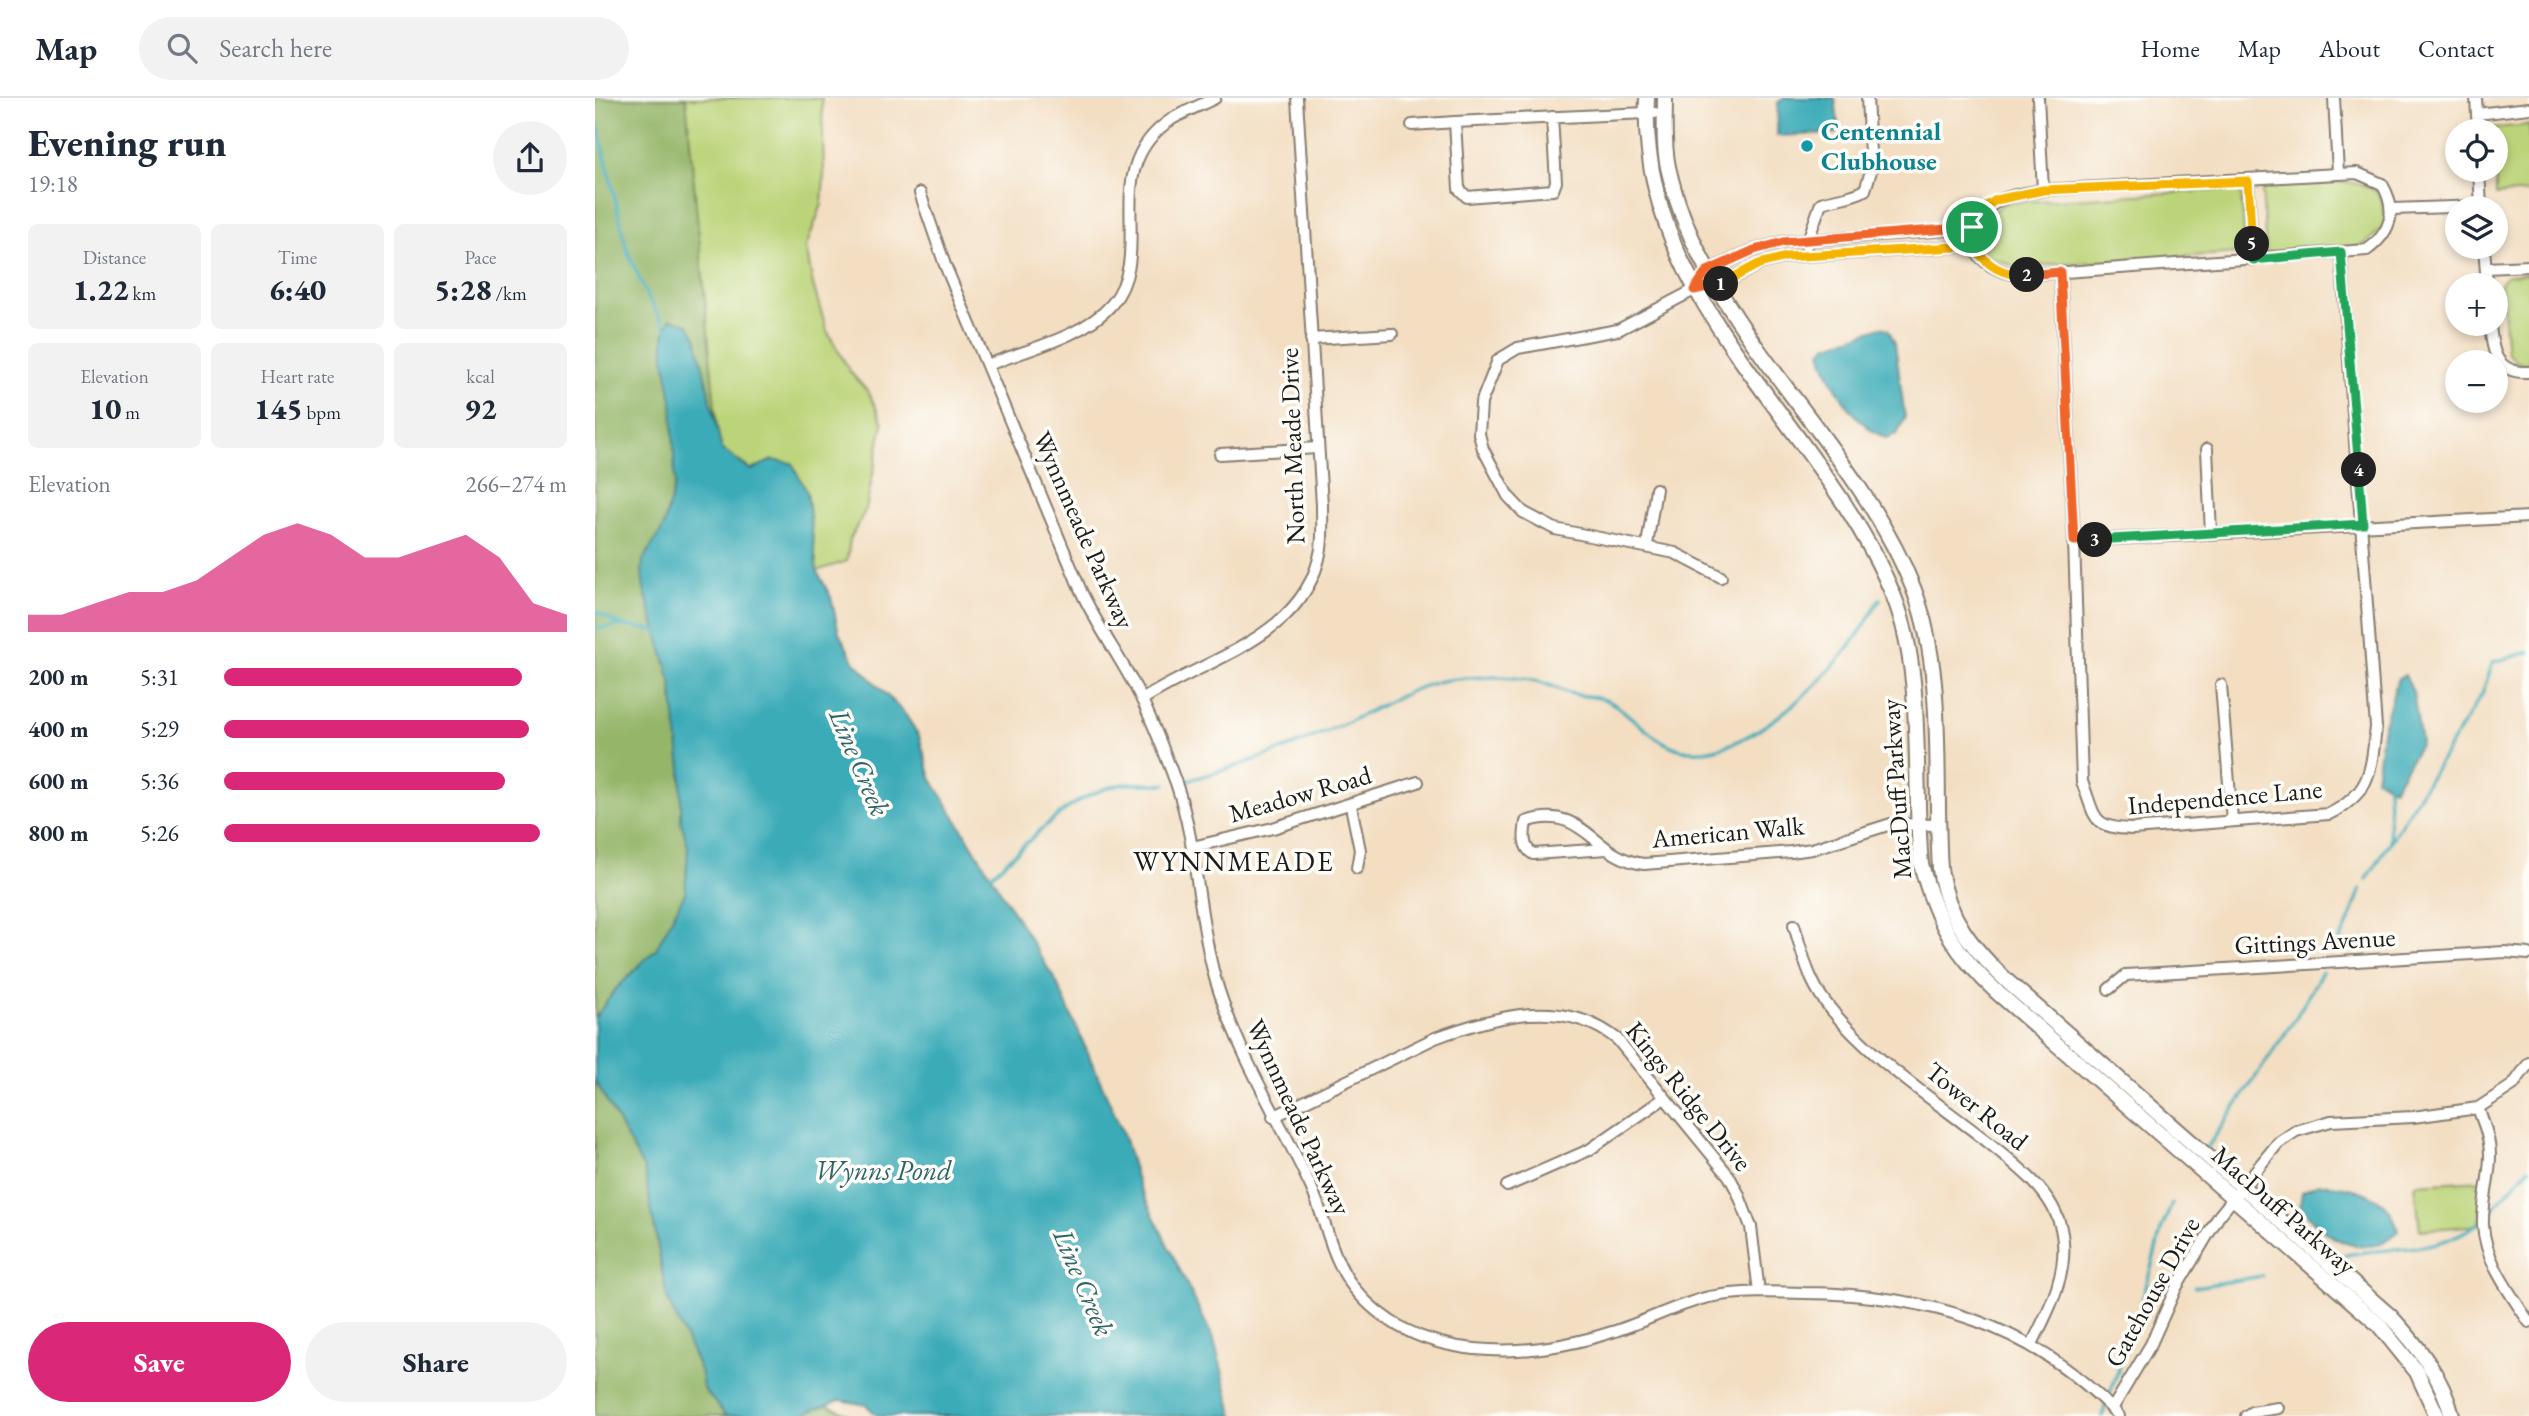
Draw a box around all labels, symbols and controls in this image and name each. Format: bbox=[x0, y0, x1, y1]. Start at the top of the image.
search box bbox=[139, 17, 629, 80]
text: Map bbox=[35, 27, 97, 70]
icon: search bbox=[163, 29, 201, 67]
text: Search here bbox=[219, 31, 332, 65]
text: Home bbox=[2140, 33, 2200, 64]
text: Map bbox=[2238, 33, 2281, 64]
text: About bbox=[2319, 33, 2380, 64]
text: Contact bbox=[2418, 33, 2494, 64]
place label: Centennial Clubhouse bbox=[1821, 114, 1941, 178]
text: Evening run bbox=[28, 118, 226, 167]
map controls bbox=[2445, 119, 2508, 413]
button: locate bbox=[2445, 119, 2508, 182]
button: share bbox=[493, 121, 567, 195]
marker: Centennial Clubhouse bbox=[1799, 138, 1815, 154]
text: 19:18 bbox=[28, 169, 78, 199]
button: layers bbox=[2445, 196, 2508, 259]
pin bbox=[1942, 197, 2002, 257]
icon: arrive bbox=[1953, 208, 1991, 246]
pin: 5 bbox=[2235, 226, 2269, 262]
text: 5 bbox=[2246, 231, 2257, 256]
text: Distance bbox=[83, 245, 146, 270]
text: Time bbox=[278, 245, 317, 270]
text: Pace bbox=[465, 245, 496, 270]
pin: 2 bbox=[2009, 258, 2045, 292]
text: 2 bbox=[2021, 262, 2032, 287]
pin: 1 bbox=[1703, 266, 1739, 302]
text: 1.22 bbox=[73, 270, 129, 309]
text: 6:40 bbox=[269, 270, 326, 309]
text: 5:28 bbox=[434, 270, 492, 309]
text: 1 bbox=[1715, 271, 1726, 296]
button: + bbox=[2445, 273, 2508, 336]
text: km bbox=[129, 281, 156, 306]
text: /km bbox=[492, 281, 527, 306]
street label: North Meade Drive bbox=[1272, 347, 1312, 545]
button: − bbox=[2445, 350, 2508, 413]
text: Elevation bbox=[80, 364, 149, 389]
text: Heart rate bbox=[261, 364, 334, 389]
text: kcal bbox=[466, 364, 495, 389]
text: 10 bbox=[89, 389, 121, 428]
text: 145 bbox=[254, 389, 303, 428]
text: 92 bbox=[464, 389, 497, 428]
text: m bbox=[121, 400, 140, 425]
text: bpm bbox=[303, 400, 341, 425]
street label: Wynnmeade Parkway bbox=[1025, 426, 1143, 635]
pin: 4 bbox=[2341, 452, 2377, 488]
text: 4 bbox=[2353, 457, 2364, 482]
text: Elevation bbox=[28, 469, 111, 499]
text: 266–274 m bbox=[466, 469, 567, 499]
pin: 3 bbox=[2077, 522, 2113, 558]
text: 3 bbox=[2089, 527, 2100, 552]
text: 200 m bbox=[28, 662, 89, 692]
text: 5:31 bbox=[140, 662, 179, 692]
street label: MacDuff Parkway bbox=[1873, 697, 1919, 880]
water label: Line Creek bbox=[821, 702, 899, 821]
text: 400 m bbox=[28, 714, 89, 744]
text: 5:29 bbox=[140, 714, 179, 744]
street label: Meadow Road bbox=[1225, 757, 1376, 831]
text: 600 m bbox=[28, 766, 89, 796]
text: 5:36 bbox=[140, 766, 179, 796]
street label: Independence Lane bbox=[2126, 772, 2324, 822]
street label: American Walk bbox=[1649, 808, 1806, 856]
text: 800 m bbox=[28, 818, 89, 848]
text: 5:26 bbox=[140, 818, 179, 848]
district label: WYNNMEADE bbox=[1133, 843, 1335, 879]
street label: Gittings Avenue bbox=[2234, 920, 2396, 962]
street label: Wynnmeade Parkway bbox=[1239, 1014, 1360, 1221]
street label: Kings Ridge Drive bbox=[1618, 1014, 1760, 1178]
street label: Tower Road bbox=[1919, 1054, 2036, 1158]
street label: MacDuff Parkway bbox=[2205, 1138, 2364, 1282]
water label: Wynns Pond bbox=[814, 1152, 952, 1188]
street label: Gatehouse Drive bbox=[2097, 1211, 2207, 1373]
water label: Line Creek bbox=[1045, 1222, 1123, 1341]
button: Save bbox=[28, 1322, 291, 1402]
button: Share bbox=[305, 1322, 567, 1402]

